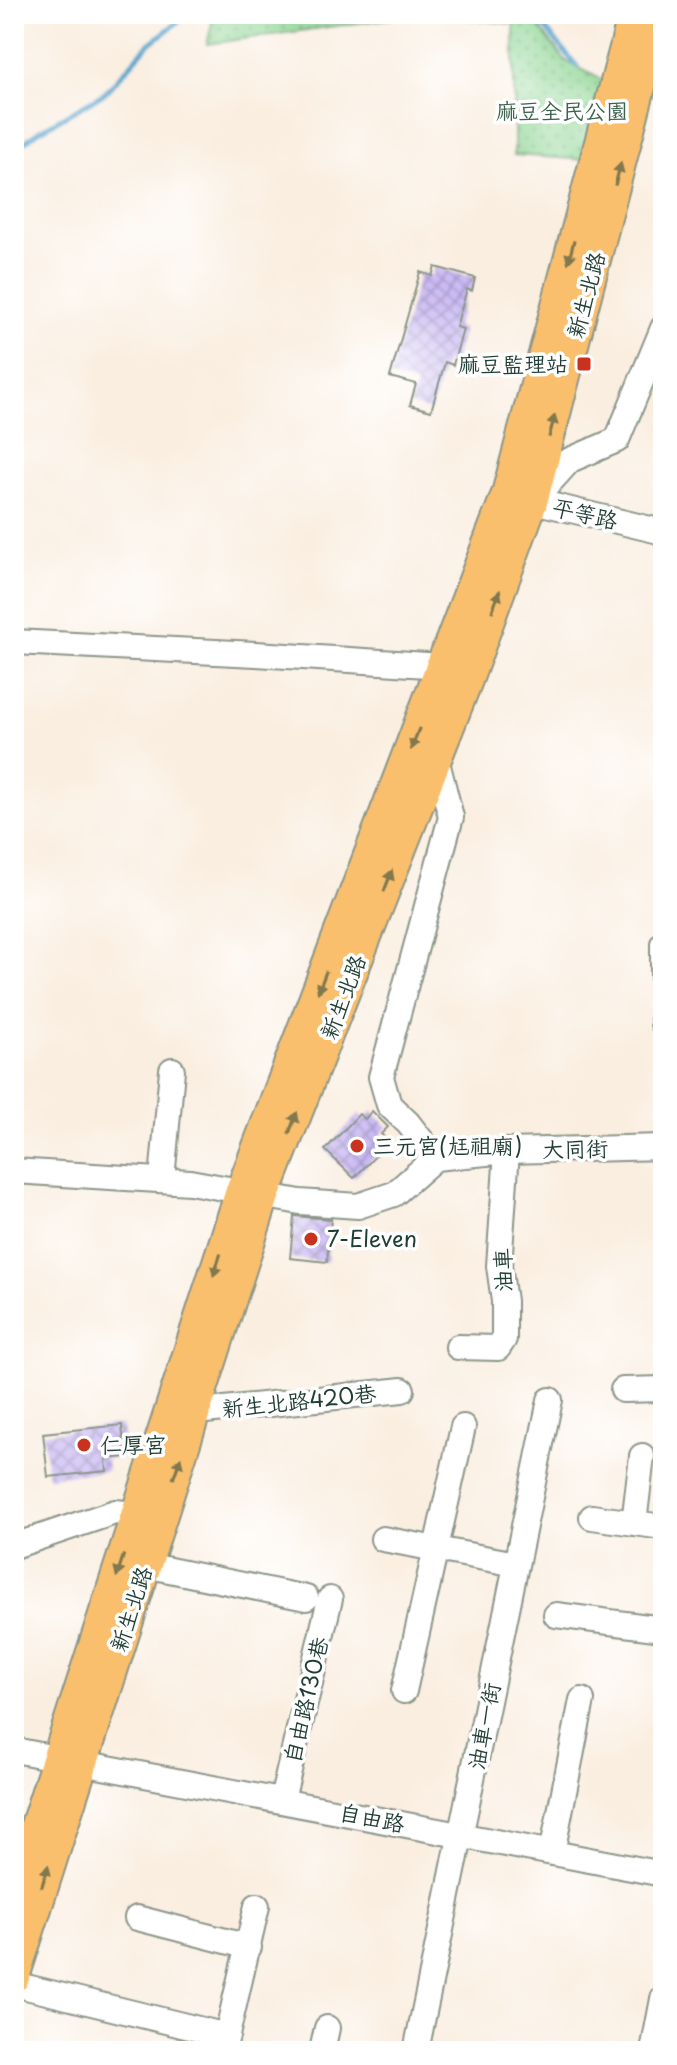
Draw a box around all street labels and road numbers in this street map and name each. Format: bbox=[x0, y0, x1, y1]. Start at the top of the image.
street label: 新生北路 bbox=[557, 248, 612, 341]
street label: 平等路 bbox=[549, 489, 621, 536]
street label: 新生北路 bbox=[310, 949, 373, 1043]
street label: 大同街 bbox=[542, 1130, 608, 1165]
street label: 油車 bbox=[485, 1248, 518, 1292]
street label: 新生北路420巷 bbox=[220, 1375, 378, 1424]
street label: 新生北路 bbox=[100, 1562, 159, 1655]
street label: 自由路130巷 bbox=[274, 1633, 335, 1766]
street label: 油車一街 bbox=[458, 1679, 507, 1772]
street label: 自由路 bbox=[337, 1794, 408, 1839]

